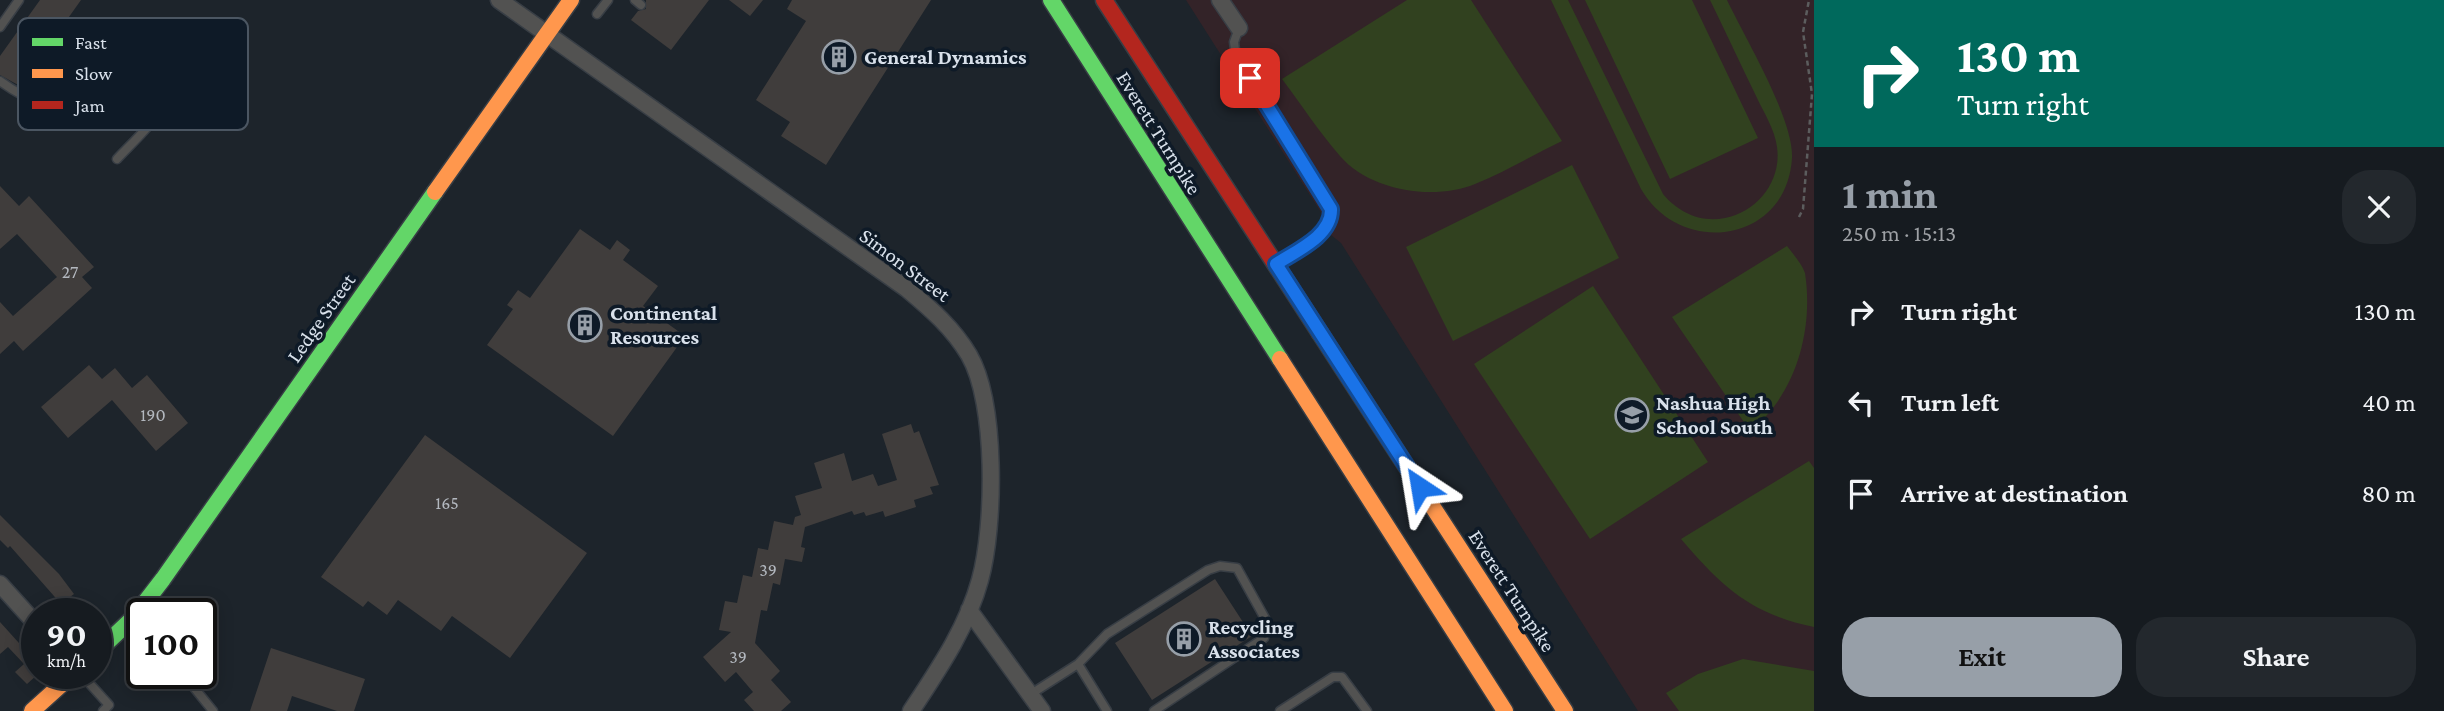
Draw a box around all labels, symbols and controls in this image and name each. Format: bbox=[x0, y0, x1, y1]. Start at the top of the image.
legend bbox=[18, 18, 248, 130]
icon: right bbox=[1842, 28, 1933, 119]
text: 130 m bbox=[1957, 28, 2080, 83]
text: Fast bbox=[75, 32, 107, 53]
building icon: General Dynamics bbox=[820, 38, 858, 76]
place label: General Dynamics bbox=[864, 45, 1027, 69]
pin bbox=[1220, 48, 1280, 108]
icon: arrive bbox=[1231, 59, 1269, 97]
text: Slow bbox=[75, 63, 112, 84]
street label: Everett Turnpike bbox=[1112, 67, 1206, 199]
text: Turn right bbox=[1957, 86, 2089, 122]
text: Jam bbox=[73, 95, 105, 116]
text: 1 min bbox=[1842, 170, 1938, 217]
button: close bbox=[2342, 170, 2416, 244]
text: 250 m · 15:13 bbox=[1842, 220, 1956, 246]
street label: Simon Street bbox=[855, 223, 956, 307]
house number: 27 bbox=[62, 262, 78, 282]
street label: Ledge Street bbox=[282, 268, 361, 367]
icon: right bbox=[1842, 293, 1880, 331]
text: Turn right bbox=[1901, 297, 2017, 326]
text: 130 m bbox=[2355, 297, 2416, 326]
place label: Continental Resources bbox=[610, 301, 717, 349]
building icon: Continental Resources bbox=[566, 306, 604, 344]
icon: left bbox=[1842, 384, 1880, 422]
text: Turn left bbox=[1901, 388, 1999, 417]
text: 40 m bbox=[2362, 388, 2416, 417]
place label: Nashua High School South bbox=[1656, 391, 1773, 439]
school or university icon: Nashua High School South bbox=[1613, 396, 1651, 434]
house number: 190 bbox=[140, 405, 166, 425]
position arrow bbox=[1383, 450, 1457, 524]
icon: arrive bbox=[1842, 475, 1880, 513]
text: Arrive at destination bbox=[1901, 479, 2128, 508]
text: 80 m bbox=[2362, 479, 2416, 508]
house number: 165 bbox=[435, 493, 459, 513]
street label: Everett Turnpike bbox=[1464, 526, 1560, 656]
house number: 39 bbox=[759, 560, 777, 580]
speed limit sign: 100 bbox=[126, 598, 217, 689]
text: 90 bbox=[46, 615, 87, 654]
place label: Recycling Associates bbox=[1207, 615, 1300, 663]
button: Exit bbox=[1842, 617, 2122, 697]
button: Share bbox=[2136, 617, 2416, 697]
building icon: Recycling Associates bbox=[1165, 620, 1203, 658]
house number: 39 bbox=[729, 647, 747, 667]
text: km/h bbox=[47, 651, 86, 671]

